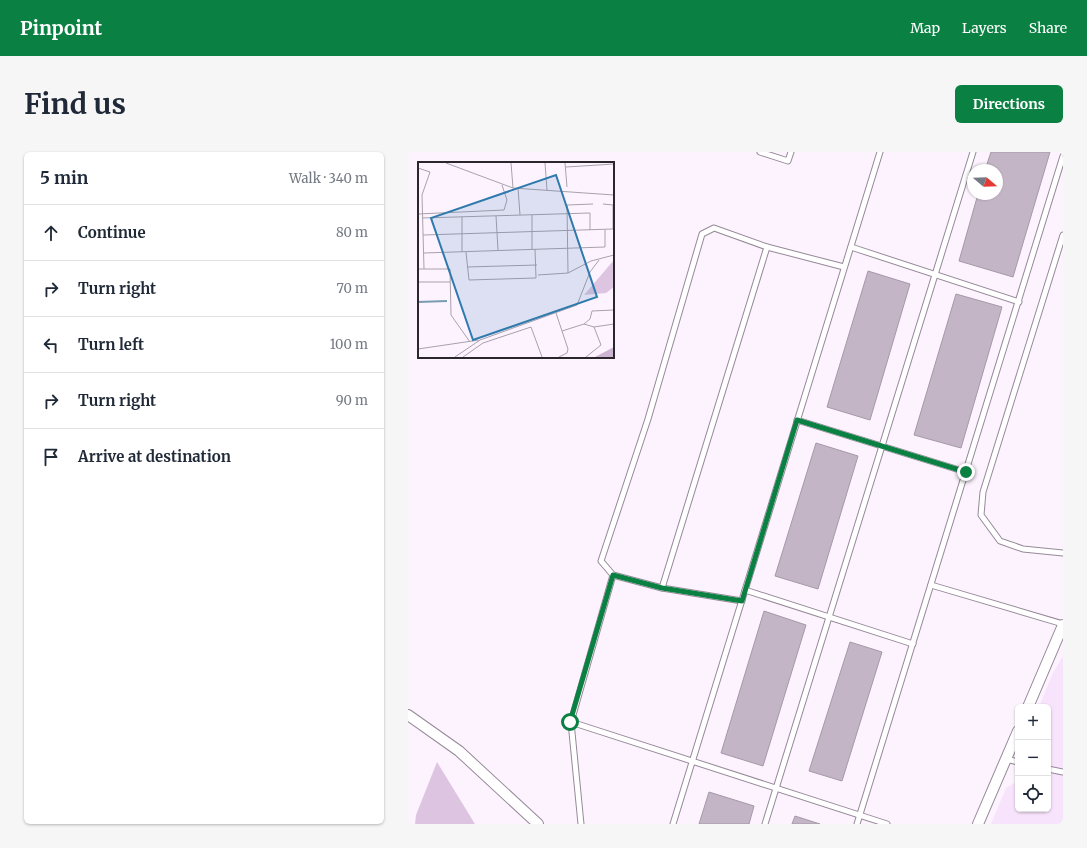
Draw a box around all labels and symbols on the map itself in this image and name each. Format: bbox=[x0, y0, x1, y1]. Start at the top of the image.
inset map bbox=[418, 162, 614, 358]
north arrow bbox=[967, 164, 1003, 200]
route end bbox=[957, 463, 975, 481]
route start bbox=[561, 713, 579, 731]

